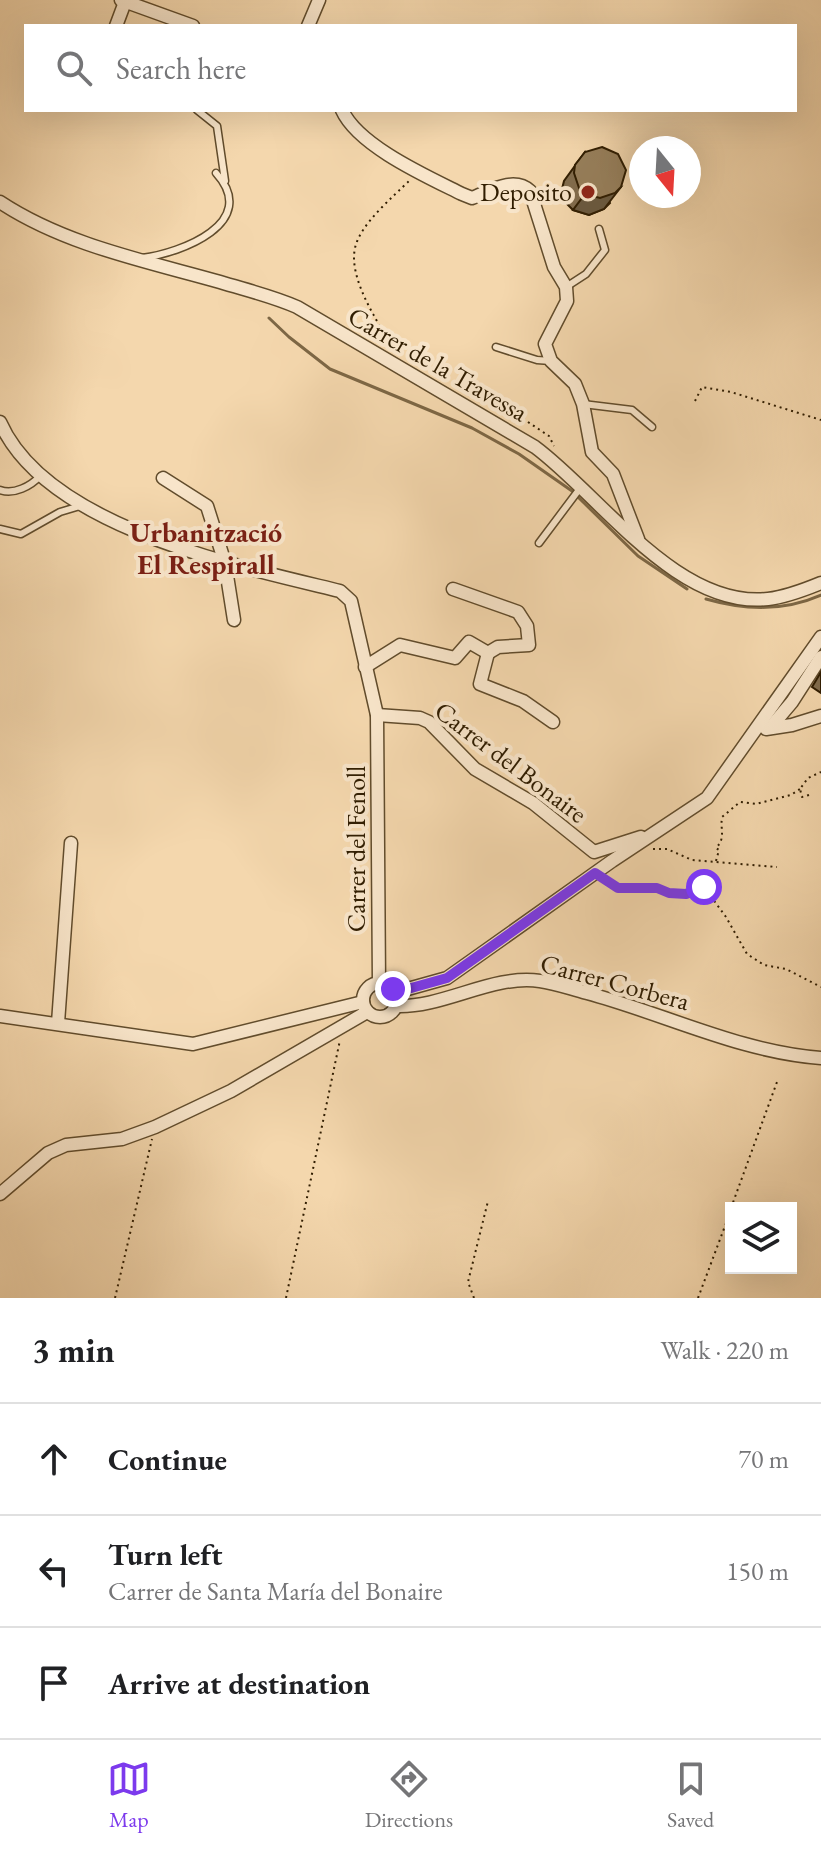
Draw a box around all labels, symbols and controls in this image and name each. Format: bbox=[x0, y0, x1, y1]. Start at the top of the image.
search box bbox=[24, 24, 797, 112]
icon: search bbox=[52, 46, 96, 90]
text: Search here bbox=[116, 49, 246, 88]
north arrow bbox=[629, 136, 701, 208]
place label: Deposito bbox=[480, 175, 572, 209]
marker: Deposito bbox=[579, 183, 597, 201]
street label: Carrer de la Travessa bbox=[342, 299, 534, 430]
district label: Urbanització El Respirall bbox=[130, 514, 282, 582]
street label: Carrer del Bonaire bbox=[428, 694, 594, 830]
street label: Carrer del Fenoll bbox=[339, 766, 373, 932]
route start bbox=[686, 869, 722, 905]
street label: Carrer Corbera bbox=[537, 946, 694, 1018]
route end bbox=[375, 971, 411, 1007]
map controls bbox=[725, 1202, 797, 1274]
button: layers bbox=[725, 1202, 797, 1274]
text: 3 min bbox=[32, 1328, 115, 1372]
text: Walk · 220 m bbox=[661, 1333, 789, 1367]
icon: ahead bbox=[32, 1437, 76, 1481]
text: Continue bbox=[108, 1440, 227, 1479]
text: 70 m bbox=[739, 1442, 789, 1476]
text: Turn left bbox=[108, 1535, 222, 1574]
icon: left bbox=[32, 1549, 76, 1593]
text: 150 m bbox=[726, 1554, 789, 1588]
text: Carrer de Santa María del Bonaire bbox=[108, 1574, 443, 1608]
icon: arrive bbox=[32, 1661, 76, 1705]
text: Arrive at destination bbox=[108, 1664, 370, 1703]
tab: Map bbox=[107, 1757, 151, 1834]
tab: Directions bbox=[365, 1757, 453, 1834]
tab: Saved bbox=[667, 1757, 714, 1834]

